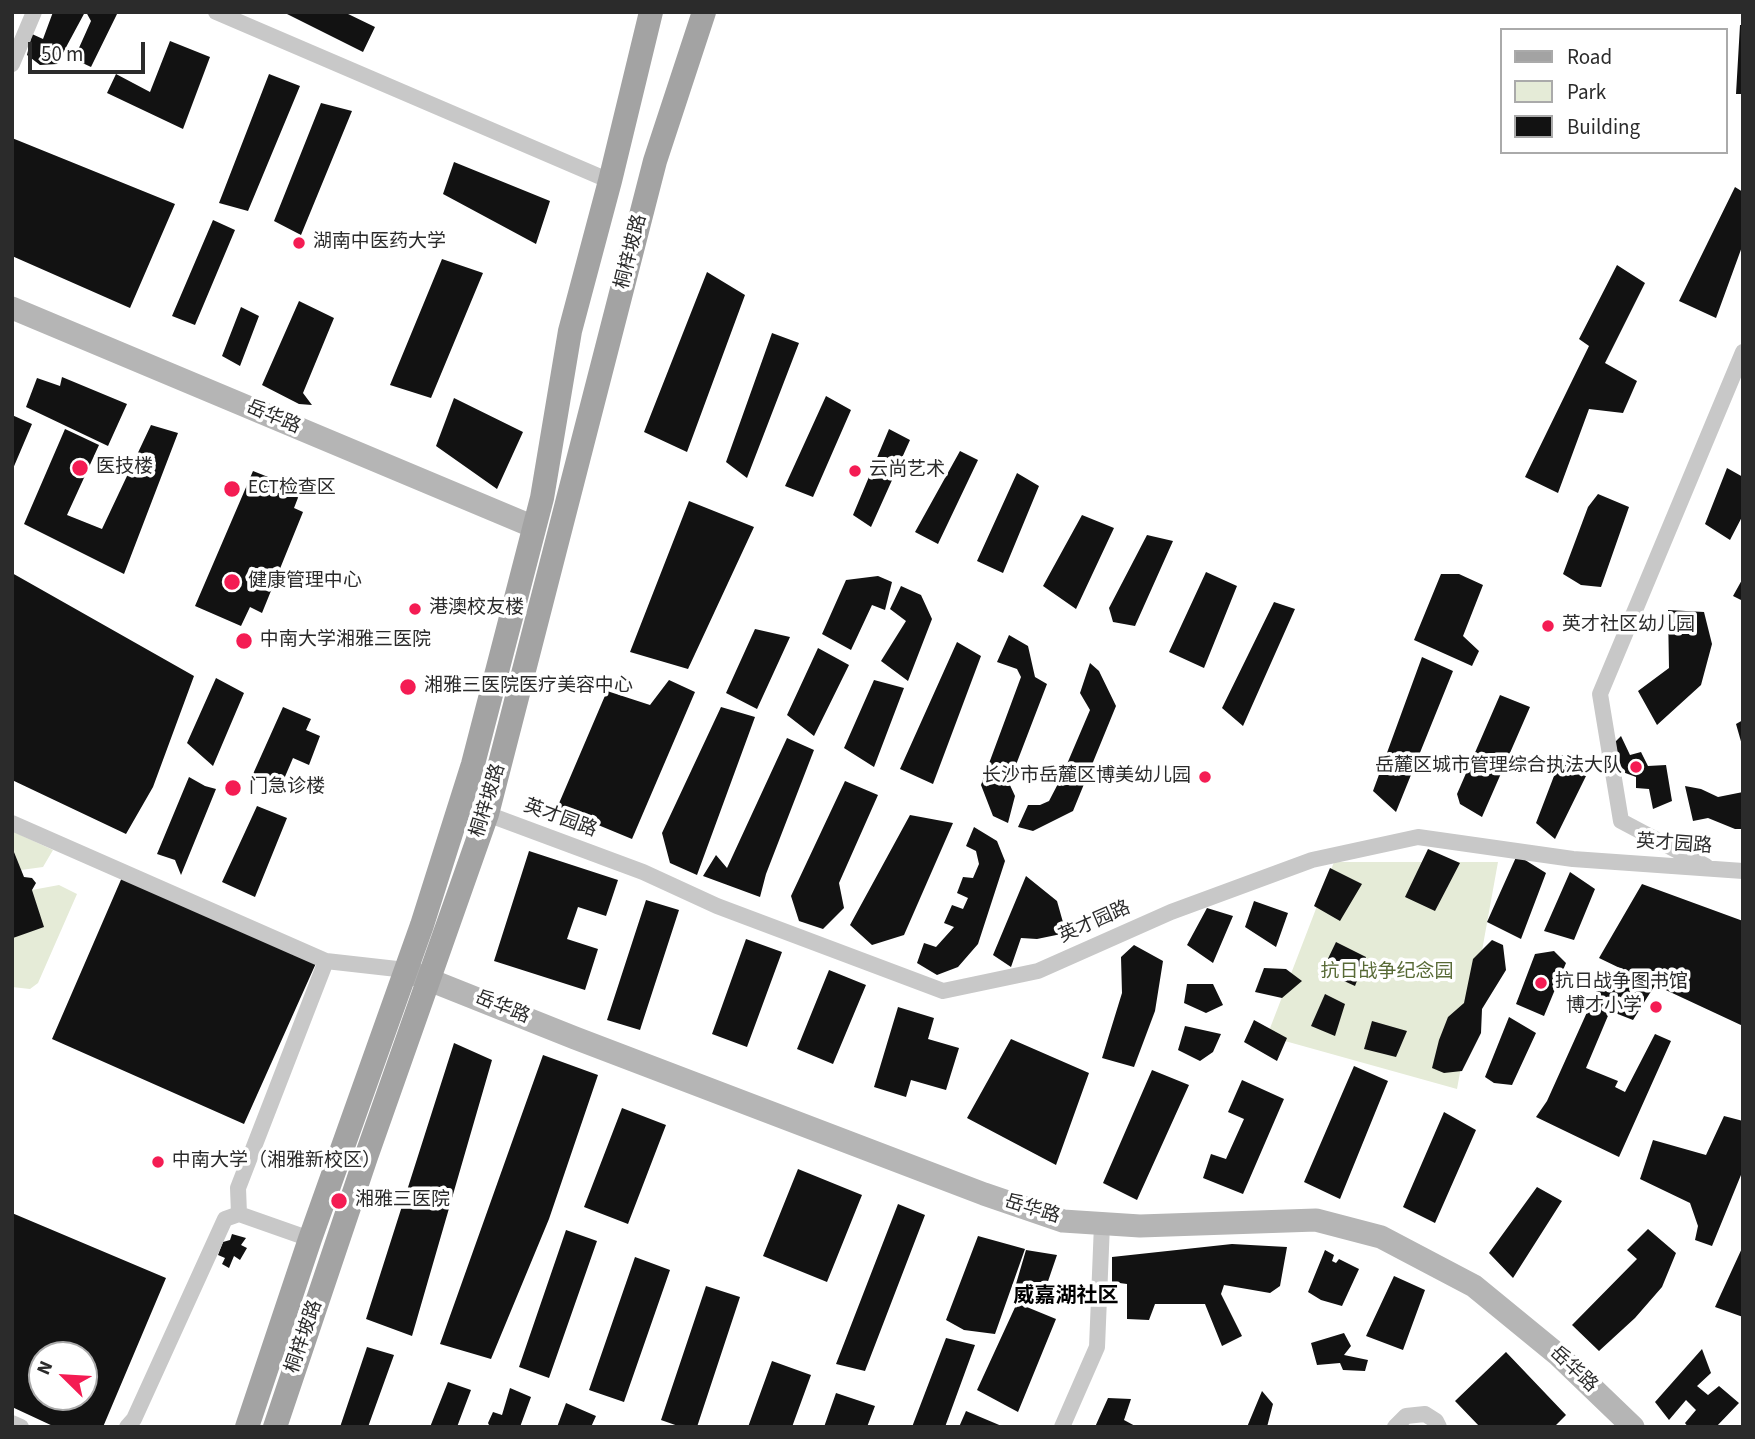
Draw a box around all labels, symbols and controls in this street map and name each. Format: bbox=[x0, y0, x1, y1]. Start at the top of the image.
scale bar bbox=[32, 28, 149, 72]
legend bbox=[1500, 28, 1727, 154]
text: 50 m bbox=[41, 39, 83, 69]
text: Road bbox=[1567, 42, 1612, 72]
text: Park bbox=[1567, 77, 1606, 107]
text: Building bbox=[1567, 112, 1640, 142]
street label: 桐梓坡路 bbox=[612, 212, 652, 292]
place label: 湖南中医药大学 bbox=[313, 232, 446, 254]
marker: 湖南中医药大学 bbox=[291, 235, 307, 251]
street label: 岳华路 bbox=[242, 396, 304, 440]
place label: 医技楼 bbox=[96, 457, 153, 479]
marker: 医技楼 bbox=[70, 458, 90, 478]
place label: 云尚艺术 bbox=[869, 460, 945, 482]
marker: 云尚艺术 bbox=[847, 463, 863, 479]
place label: ECT检查区 bbox=[248, 478, 336, 500]
marker: ECT检查区 bbox=[222, 479, 242, 499]
place label: 健康管理中心 bbox=[248, 571, 362, 593]
marker: 健康管理中心 bbox=[222, 572, 242, 592]
place label: 港澳校友楼 bbox=[429, 598, 524, 620]
marker: 港澳校友楼 bbox=[407, 601, 423, 617]
place label: 英才社区幼儿园 bbox=[1562, 615, 1695, 637]
marker: 英才社区幼儿园 bbox=[1540, 618, 1556, 634]
place label: 中南大学湘雅三医院 bbox=[260, 630, 431, 652]
marker: 中南大学湘雅三医院 bbox=[234, 631, 254, 651]
place label: 湘雅三医院医疗美容中心 bbox=[424, 676, 633, 698]
marker: 湘雅三医院医疗美容中心 bbox=[398, 677, 418, 697]
place label: 岳麓区城市管理综合执法大队 bbox=[1375, 756, 1622, 778]
marker: 岳麓区城市管理综合执法大队 bbox=[1628, 759, 1644, 775]
street label: 桐梓坡路 bbox=[467, 761, 511, 841]
place label: 长沙市岳麓区博美幼儿园 bbox=[982, 766, 1191, 788]
marker: 长沙市岳麓区博美幼儿园 bbox=[1197, 769, 1213, 785]
place label: 门急诊楼 bbox=[249, 777, 325, 799]
marker: 门急诊楼 bbox=[223, 778, 243, 798]
street label: 英才园路 bbox=[520, 795, 600, 843]
street label: 英才园路 bbox=[1635, 831, 1713, 859]
street label: 英才园路 bbox=[1056, 897, 1134, 949]
park label: 抗日战争纪念园 bbox=[1321, 962, 1453, 984]
place label: 抗日战争图书馆 bbox=[1555, 972, 1688, 994]
marker: 抗日战争图书馆 bbox=[1533, 975, 1549, 991]
street label: 岳华路 bbox=[471, 987, 533, 1029]
place label: 博才小学 bbox=[1566, 996, 1642, 1018]
marker: 博才小学 bbox=[1648, 999, 1664, 1015]
place label: 中南大学（湘雅新校区） bbox=[172, 1151, 381, 1173]
marker: 中南大学（湘雅新校区） bbox=[150, 1154, 166, 1170]
place label: 湘雅三医院 bbox=[355, 1190, 450, 1212]
marker: 湘雅三医院 bbox=[329, 1191, 349, 1211]
street label: 岳华路 bbox=[1001, 1191, 1063, 1229]
district label: 威嘉湖社区 bbox=[1014, 1284, 1118, 1310]
street label: 桐梓坡路 bbox=[282, 1297, 328, 1377]
north arrow bbox=[28, 1341, 98, 1411]
street label: 岳华路 bbox=[1544, 1342, 1602, 1398]
text: N bbox=[30, 1357, 60, 1379]

